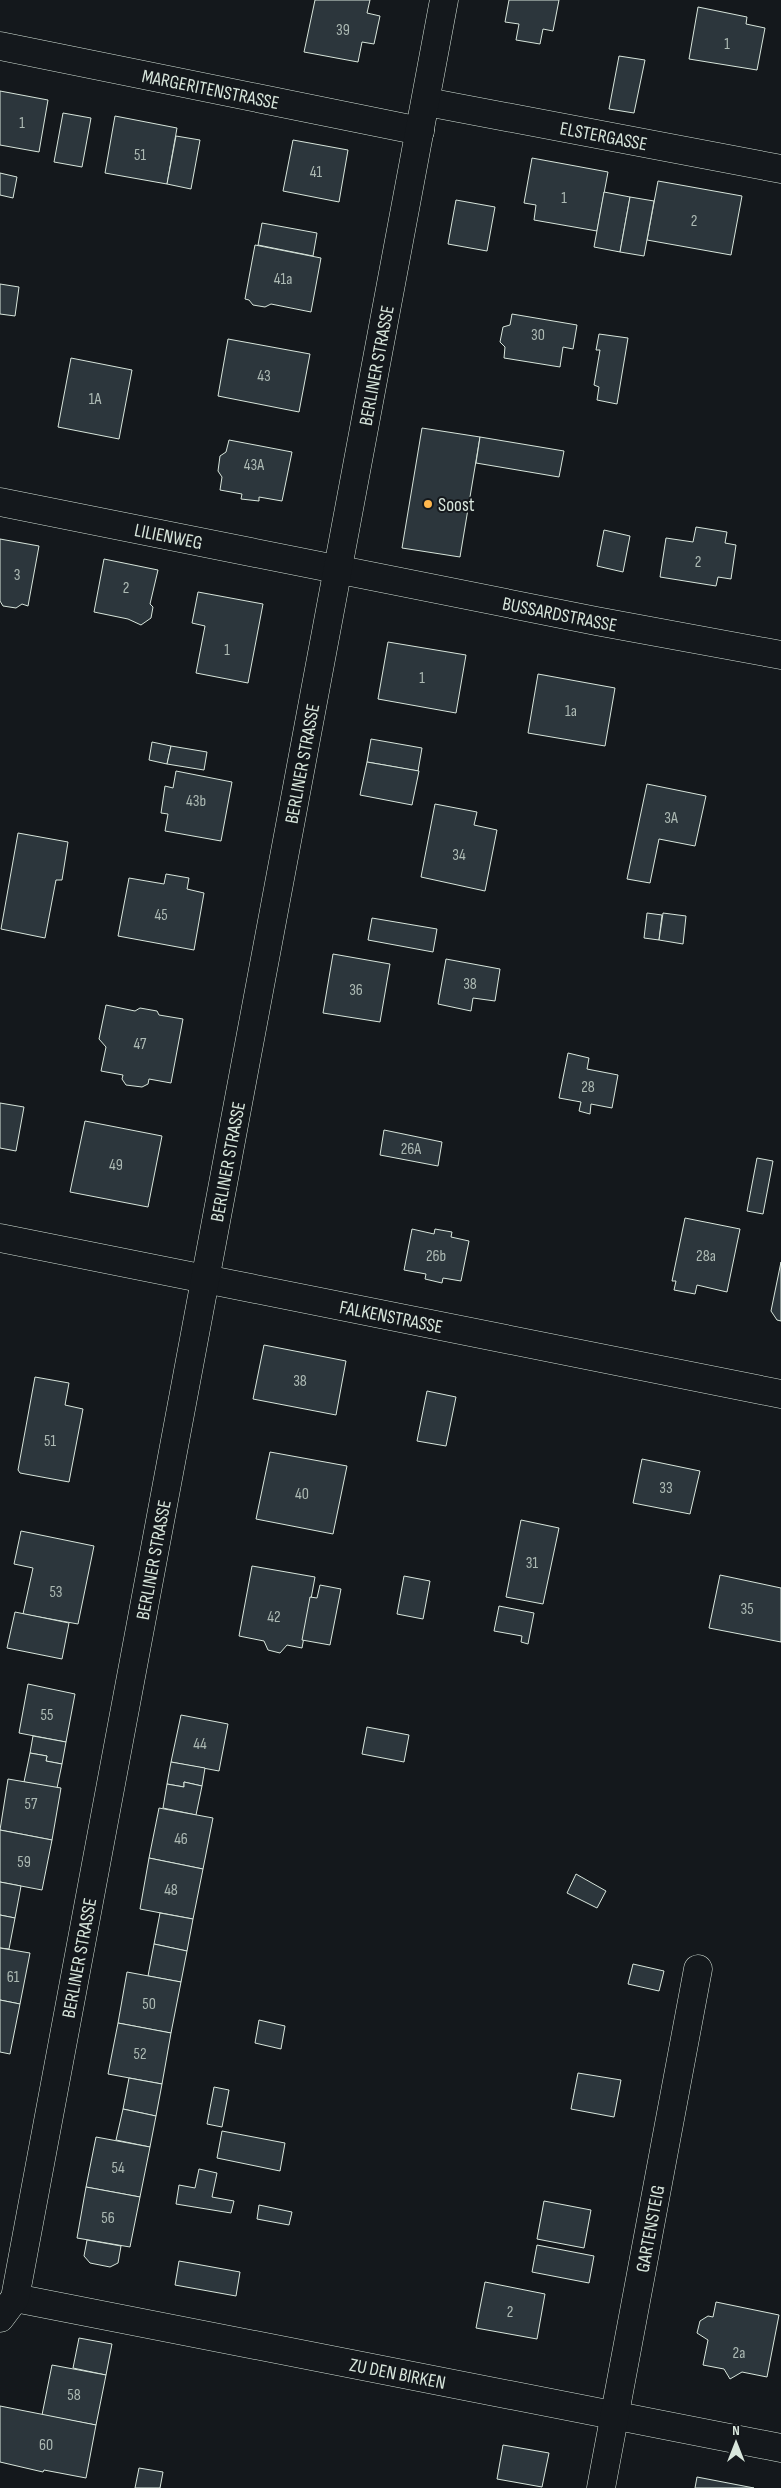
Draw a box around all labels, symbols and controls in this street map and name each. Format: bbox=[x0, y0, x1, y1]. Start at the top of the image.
house number: 39 bbox=[336, 21, 350, 40]
house number: 1 bbox=[724, 35, 730, 54]
street label: MARGERITENSTRASSE bbox=[140, 65, 281, 115]
house number: 1 bbox=[19, 114, 25, 133]
street label: ELSTERGASSE bbox=[558, 117, 649, 156]
house number: 51 bbox=[134, 146, 146, 165]
house number: 41 bbox=[310, 163, 323, 182]
house number: 1 bbox=[561, 189, 567, 208]
house number: 2 bbox=[691, 212, 697, 231]
house number: 41a bbox=[274, 270, 292, 289]
street label: BERLINER STRASSE bbox=[355, 304, 400, 428]
house number: 30 bbox=[531, 326, 545, 345]
house number: 43 bbox=[257, 367, 271, 386]
house number: 1A bbox=[89, 390, 101, 409]
house number: 43A bbox=[244, 456, 264, 475]
place label: Soost bbox=[438, 494, 475, 517]
marker: Soost bbox=[422, 498, 434, 510]
street label: LILIENWEG bbox=[132, 519, 204, 555]
house number: 2 bbox=[695, 553, 701, 572]
house number: 3 bbox=[14, 566, 20, 585]
house number: 2 bbox=[123, 579, 129, 598]
street label: BUSSARDSTRASSE bbox=[500, 593, 619, 638]
house number: 1 bbox=[224, 641, 230, 660]
house number: 1 bbox=[419, 669, 425, 688]
street label: BERLINER STRASSE bbox=[280, 702, 325, 826]
house number: 1a bbox=[565, 702, 577, 721]
house number: 43b bbox=[186, 792, 206, 811]
house number: 3A bbox=[664, 809, 678, 828]
house number: 34 bbox=[452, 846, 466, 865]
house number: 45 bbox=[154, 906, 168, 925]
house number: 38 bbox=[463, 975, 477, 994]
house number: 36 bbox=[349, 981, 363, 1000]
house number: 47 bbox=[134, 1035, 147, 1054]
house number: 28 bbox=[581, 1078, 595, 1097]
street label: BERLINER STRASSE bbox=[206, 1100, 251, 1224]
house number: 26A bbox=[401, 1140, 421, 1159]
house number: 49 bbox=[109, 1156, 123, 1175]
house number: 26b bbox=[426, 1247, 446, 1266]
house number: 28a bbox=[696, 1247, 716, 1266]
street label: FALKENSTRASSE bbox=[337, 1296, 445, 1339]
house number: 38 bbox=[293, 1372, 307, 1391]
house number: 51 bbox=[44, 1432, 56, 1451]
house number: 33 bbox=[659, 1479, 673, 1498]
house number: 40 bbox=[295, 1485, 309, 1504]
street label: BERLINER STRASSE bbox=[132, 1498, 177, 1622]
house number: 31 bbox=[526, 1554, 539, 1573]
house number: 53 bbox=[49, 1583, 63, 1602]
house number: 35 bbox=[740, 1600, 754, 1619]
house number: 42 bbox=[267, 1608, 281, 1627]
house number: 55 bbox=[41, 1706, 53, 1725]
house number: 44 bbox=[193, 1735, 207, 1754]
house number: 57 bbox=[25, 1795, 38, 1814]
house number: 46 bbox=[174, 1830, 188, 1849]
house number: 59 bbox=[17, 1853, 31, 1872]
house number: 48 bbox=[164, 1881, 178, 1900]
street label: BERLINER STRASSE bbox=[58, 1896, 102, 2020]
house number: 61 bbox=[7, 1968, 20, 1987]
house number: 50 bbox=[142, 1995, 156, 2014]
house number: 52 bbox=[133, 2045, 147, 2064]
house number: 54 bbox=[111, 2159, 125, 2178]
street label: GARTENSTEIG bbox=[632, 2183, 670, 2274]
house number: 56 bbox=[101, 2209, 115, 2228]
house number: 2 bbox=[507, 2303, 513, 2322]
house number: 2a bbox=[733, 2344, 745, 2363]
street label: ZU DEN BIRKEN bbox=[347, 2354, 447, 2395]
house number: 58 bbox=[67, 2386, 81, 2405]
north arrow bbox=[711, 2418, 761, 2468]
text: N bbox=[732, 2422, 740, 2439]
house number: 60 bbox=[39, 2436, 53, 2455]

